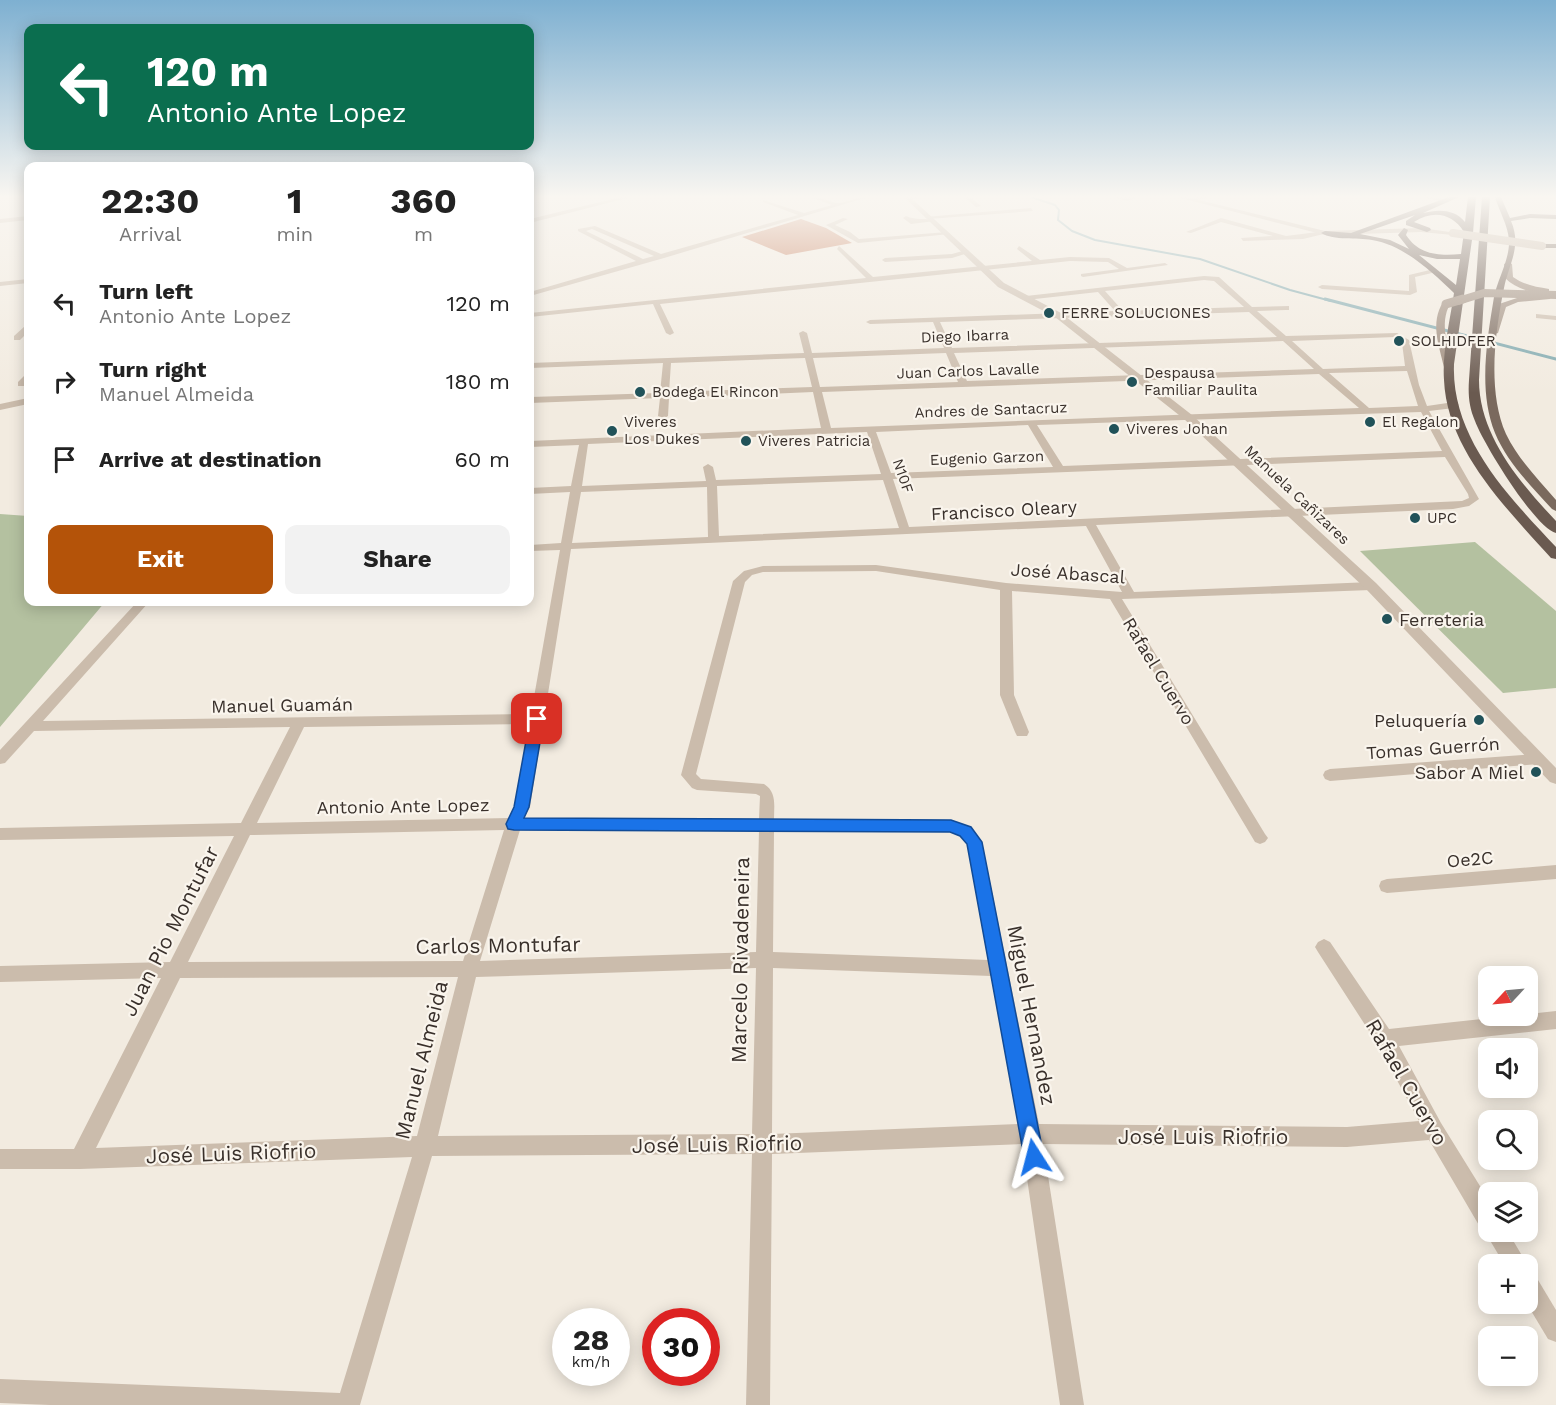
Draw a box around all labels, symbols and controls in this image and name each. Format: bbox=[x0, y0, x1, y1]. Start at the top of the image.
text: 120 m bbox=[147, 47, 269, 96]
icon: left bbox=[48, 48, 126, 126]
text: Antonio Ante Lopez bbox=[147, 97, 406, 129]
text: 22:30 bbox=[101, 180, 199, 222]
text: 1 bbox=[287, 180, 303, 222]
text: 360 bbox=[390, 180, 457, 222]
text: Arrival bbox=[119, 222, 181, 246]
text: min bbox=[276, 222, 313, 246]
text: m bbox=[414, 222, 433, 246]
text: Turn left bbox=[99, 279, 193, 304]
icon: left bbox=[48, 287, 81, 320]
text: 120 m bbox=[446, 291, 510, 316]
text: Antonio Ante Lopez bbox=[99, 304, 291, 328]
place label: FERRE SOLUCIONES bbox=[1061, 304, 1211, 322]
marker: FERRE SOLUCIONES bbox=[1042, 306, 1056, 320]
street label: Diego Ibarra bbox=[921, 325, 1010, 347]
place label: SOLHIDFER bbox=[1411, 332, 1496, 350]
marker: SOLHIDFER bbox=[1392, 334, 1406, 348]
text: Turn right bbox=[99, 357, 206, 382]
street label: Juan Carlos Lavalle bbox=[896, 360, 1040, 382]
place label: Despausa Familiar Paulita bbox=[1144, 364, 1258, 399]
icon: right bbox=[48, 365, 81, 398]
text: 180 m bbox=[446, 369, 510, 394]
marker: Despausa Familiar Paulita bbox=[1125, 375, 1139, 389]
text: Manuel Almeida bbox=[99, 382, 254, 406]
place label: Bodega El Rincon bbox=[652, 383, 779, 401]
marker: Bodega El Rincon bbox=[633, 385, 647, 399]
street label: Andres de Santacruz bbox=[914, 398, 1068, 422]
place label: Viveres Los Dukes bbox=[624, 413, 700, 448]
place label: El Regalon bbox=[1382, 413, 1458, 431]
marker: El Regalon bbox=[1363, 415, 1377, 429]
place label: Viveres Johan bbox=[1126, 420, 1228, 438]
marker: Viveres Johan bbox=[1107, 422, 1121, 436]
marker: Viveres Los Dukes bbox=[605, 424, 619, 438]
place label: Viveres Patricia bbox=[758, 432, 871, 450]
marker: Viveres Patricia bbox=[739, 434, 753, 448]
street label: Manuela Cañizares bbox=[1241, 442, 1353, 548]
icon: arrive bbox=[48, 443, 81, 476]
text: Arrive at destination bbox=[99, 447, 322, 472]
text: 60 m bbox=[454, 447, 510, 472]
street label: Eugenio Garzon bbox=[930, 447, 1044, 469]
street label: N10F bbox=[889, 456, 917, 496]
street label: Francisco Oleary bbox=[930, 496, 1078, 524]
place label: UPC bbox=[1427, 509, 1457, 527]
marker: UPC bbox=[1408, 511, 1422, 525]
button: Exit bbox=[48, 525, 273, 594]
button: Share bbox=[285, 525, 510, 594]
street label: José Abascal bbox=[1010, 559, 1126, 588]
place label: Ferreteria bbox=[1399, 609, 1484, 630]
marker: Ferreteria bbox=[1380, 612, 1394, 626]
street label: Rafael Cuervo bbox=[1119, 613, 1199, 729]
street label: Manuel Guamán bbox=[211, 693, 353, 717]
pin bbox=[511, 693, 562, 744]
icon: arrive bbox=[520, 702, 553, 735]
place label: Peluquería bbox=[1374, 710, 1467, 731]
marker: Peluquería bbox=[1472, 713, 1486, 727]
street label: Tomas Guerrón bbox=[1366, 733, 1500, 763]
place label: Sabor A Miel bbox=[1415, 762, 1524, 783]
marker: Sabor A Miel bbox=[1529, 765, 1543, 779]
street label: Antonio Ante Lopez bbox=[316, 794, 490, 818]
street label: Juan Pio Montufar bbox=[116, 841, 224, 1020]
street label: Oe2C bbox=[1446, 847, 1494, 871]
street label: Marcelo Rivadeneira bbox=[726, 857, 754, 1063]
street label: Miguel Hernandez bbox=[1002, 923, 1062, 1107]
street label: Carlos Montufar bbox=[415, 931, 581, 959]
north arrow bbox=[1478, 966, 1538, 1026]
map controls bbox=[1478, 966, 1538, 1386]
street label: Manuel Almeida bbox=[389, 978, 453, 1142]
street label: Rafael Cuervo bbox=[1361, 1014, 1453, 1150]
button: sound bbox=[1478, 1038, 1538, 1098]
button: search bbox=[1478, 1110, 1538, 1170]
street label: José Luis Riofrio bbox=[1118, 1124, 1288, 1149]
position arrow bbox=[1002, 1125, 1066, 1189]
street label: José Luis Riofrio bbox=[631, 1130, 803, 1158]
street label: José Luis Riofrio bbox=[145, 1138, 317, 1168]
button: layers bbox=[1478, 1182, 1538, 1242]
button: + bbox=[1478, 1254, 1538, 1314]
speed limit sign: 30 bbox=[642, 1308, 720, 1386]
text: 28 bbox=[573, 1322, 609, 1357]
button: − bbox=[1478, 1326, 1538, 1386]
text: km/h bbox=[572, 1353, 610, 1371]

